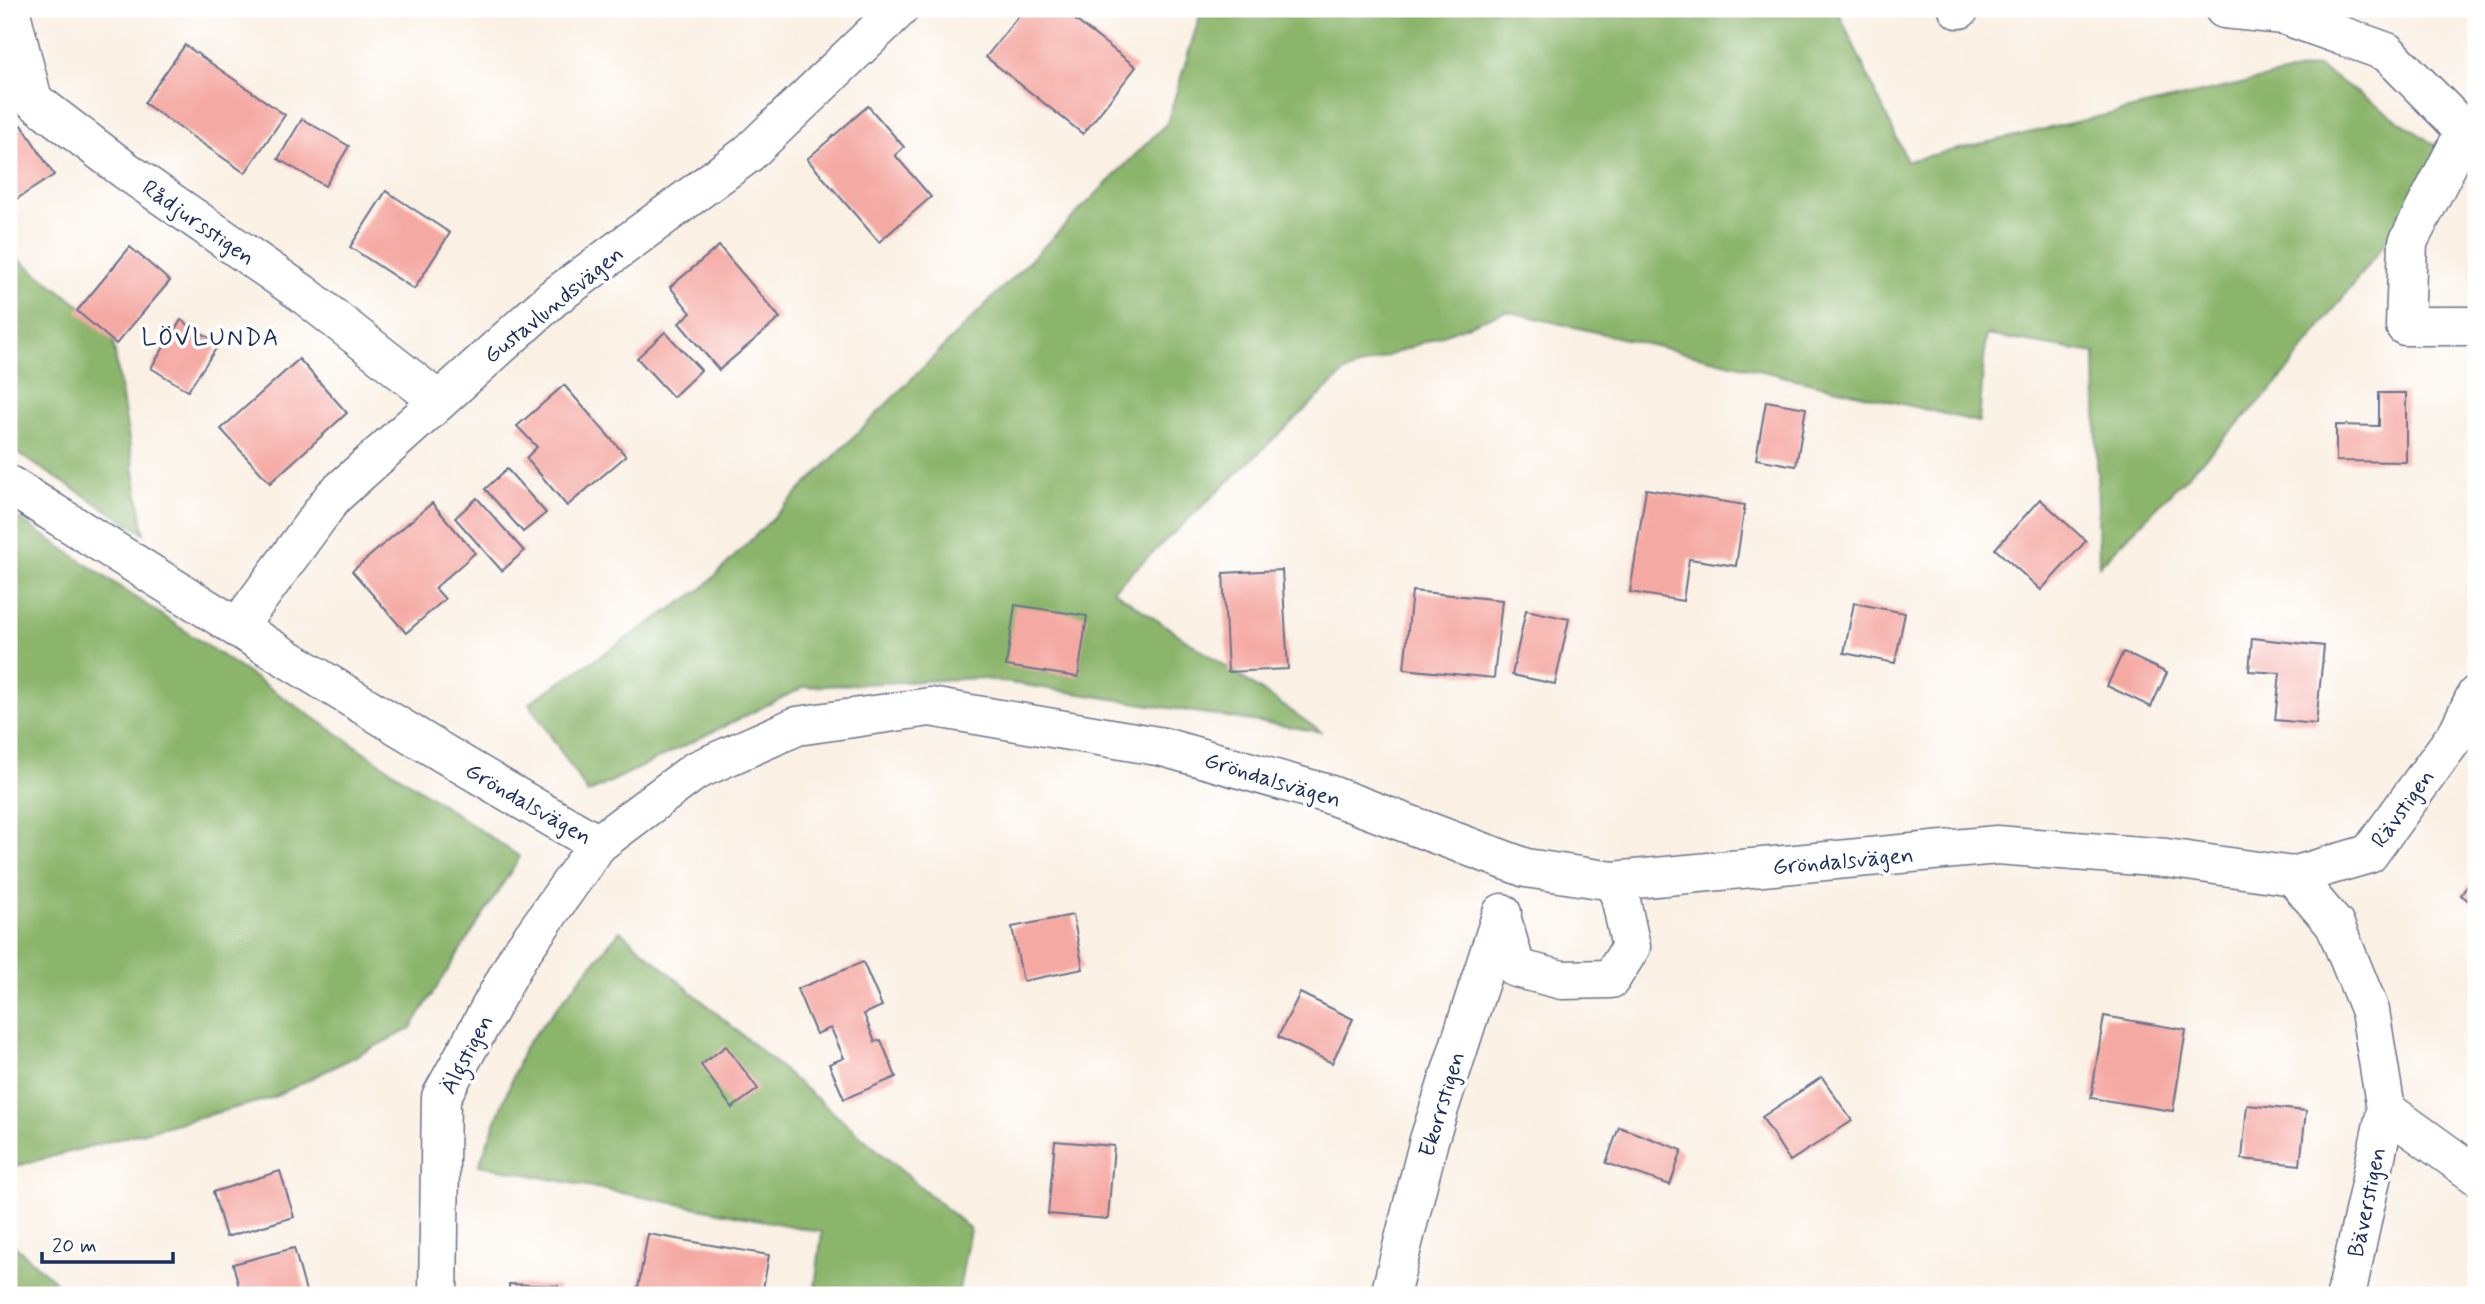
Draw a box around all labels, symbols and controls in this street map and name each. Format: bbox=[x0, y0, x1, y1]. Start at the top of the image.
street label: Rådjursstigen bbox=[136, 174, 260, 274]
street label: Gustavlundsvägen bbox=[478, 240, 631, 371]
district label: LÖVLUNDA bbox=[142, 323, 280, 354]
street label: Gröndalsvägen bbox=[1200, 746, 1344, 816]
street label: Gröndalsvägen bbox=[459, 756, 597, 853]
street label: Rävstigen bbox=[2365, 764, 2442, 855]
street label: Gröndalsvägen bbox=[1771, 841, 1915, 883]
street label: Älgstigen bbox=[434, 1010, 503, 1101]
street label: Ekorrstigen bbox=[1413, 1048, 1473, 1161]
street label: Bäverstigen bbox=[2342, 1145, 2394, 1260]
scale bar bbox=[42, 1220, 173, 1264]
text: 20 m bbox=[52, 1232, 97, 1260]

